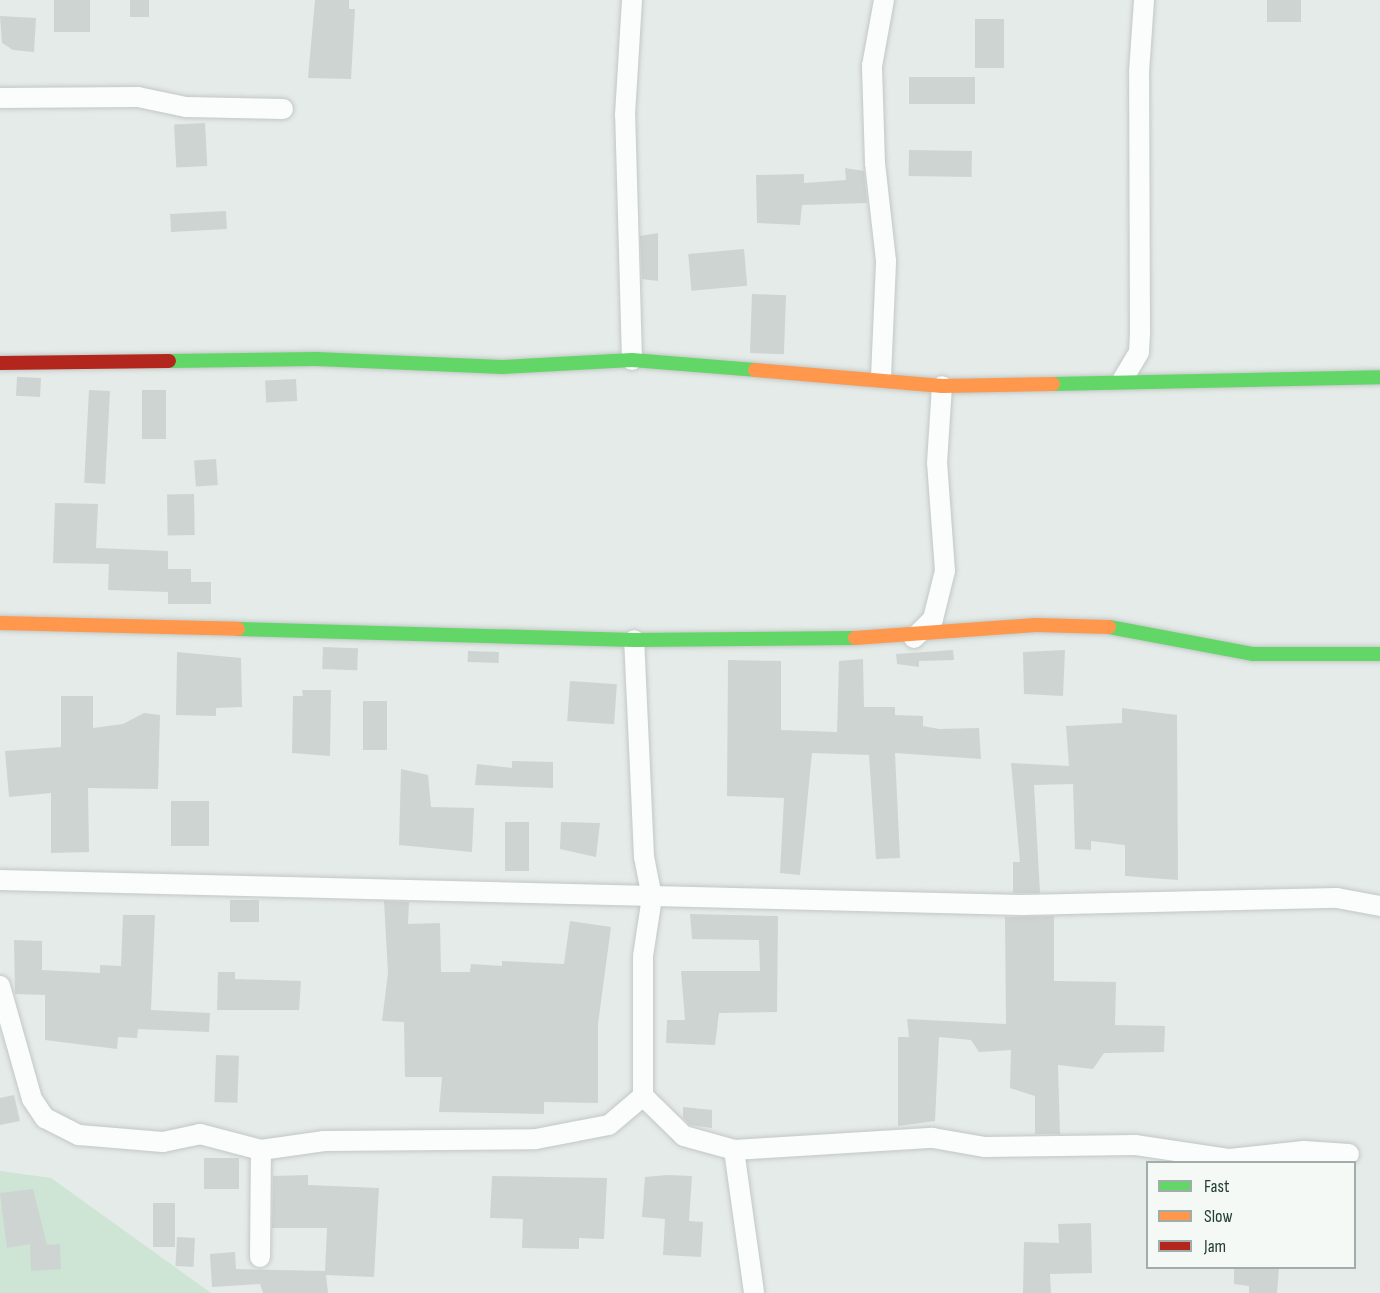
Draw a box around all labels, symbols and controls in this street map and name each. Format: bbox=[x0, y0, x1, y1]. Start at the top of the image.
legend bbox=[1146, 1161, 1356, 1269]
text: Fast bbox=[1204, 1176, 1229, 1197]
text: Slow bbox=[1204, 1206, 1233, 1227]
text: Jam bbox=[1204, 1236, 1226, 1257]

